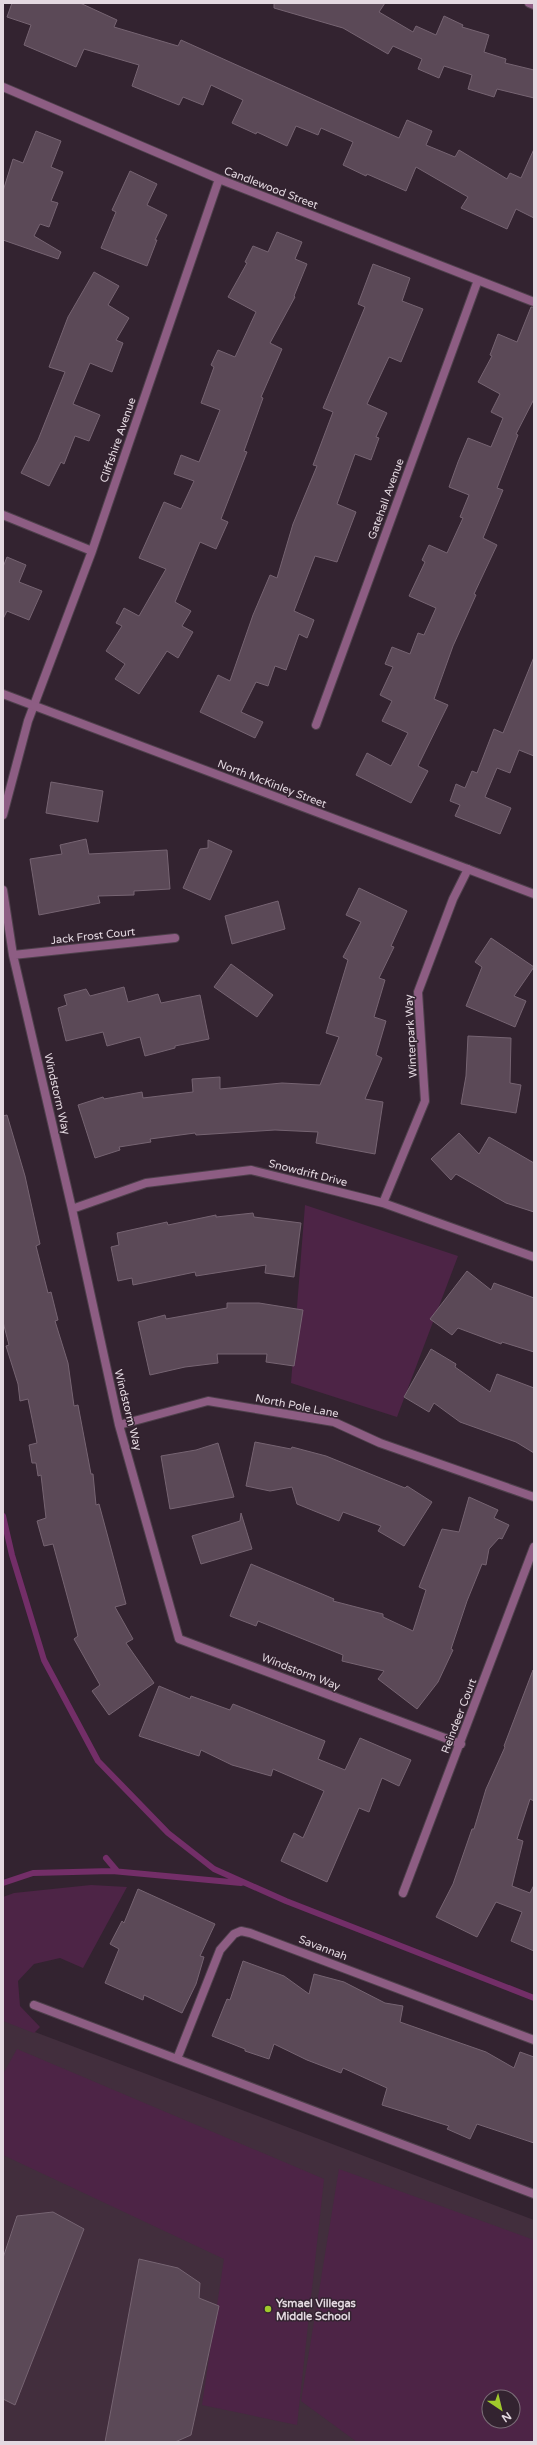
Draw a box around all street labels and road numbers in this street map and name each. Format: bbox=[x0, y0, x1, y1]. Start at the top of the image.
street label: Candlewood Street bbox=[222, 164, 320, 212]
street label: Cliffshire Avenue bbox=[97, 396, 139, 484]
street label: Gatehall Avenue bbox=[365, 457, 407, 541]
street label: North McKinley Street bbox=[216, 757, 328, 811]
street label: Jack Frost Court bbox=[50, 925, 136, 947]
street label: Winterpark Way bbox=[402, 994, 420, 1078]
street label: Windstorm Way bbox=[41, 1052, 73, 1136]
street label: Snowdrift Drive bbox=[267, 1157, 349, 1189]
street label: Windstorm Way bbox=[112, 1368, 144, 1452]
street label: North Pole Lane bbox=[254, 1392, 340, 1420]
street label: Windstorm Way bbox=[260, 1651, 342, 1693]
street label: Reindeer Court bbox=[439, 1677, 479, 1755]
street label: Savannah bbox=[297, 1933, 349, 1963]

